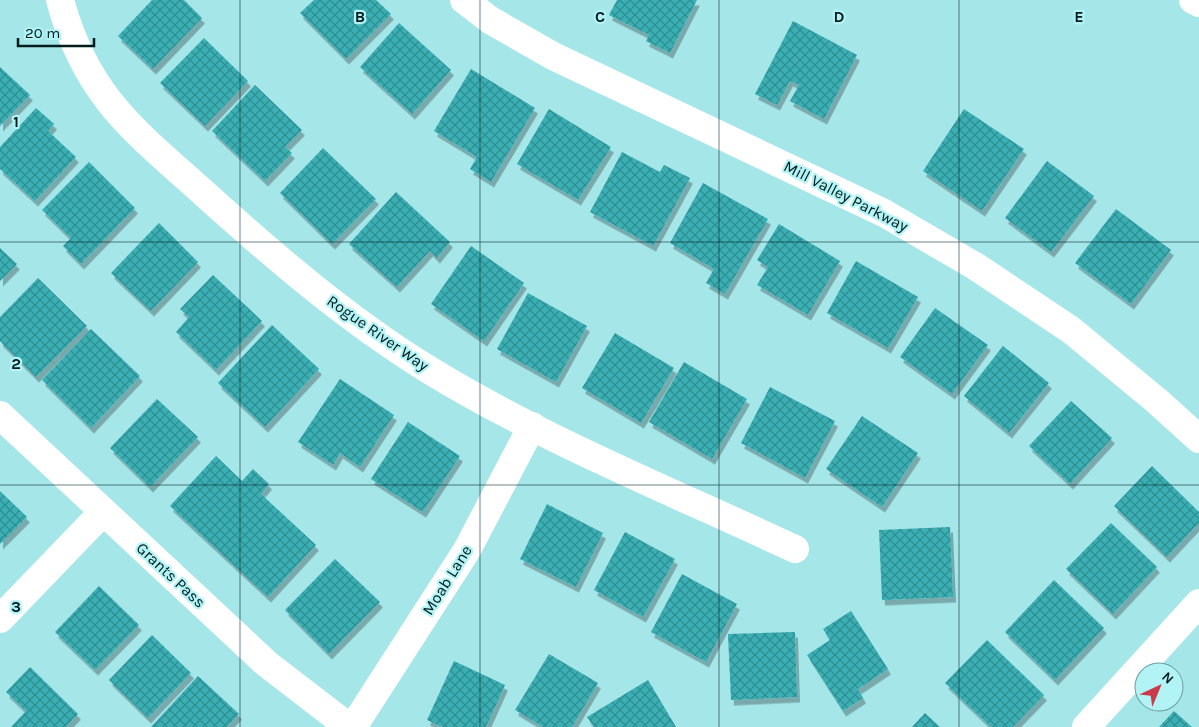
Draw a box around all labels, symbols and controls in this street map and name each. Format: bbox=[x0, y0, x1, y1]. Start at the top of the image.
text: B bbox=[355, 7, 365, 26]
text: C bbox=[595, 7, 605, 26]
text: D bbox=[834, 7, 845, 26]
text: E bbox=[1074, 7, 1084, 26]
scale bar bbox=[18, 15, 94, 47]
text: 20 m bbox=[25, 24, 60, 42]
text: 1 bbox=[13, 112, 19, 131]
street label: Mill Valley Parkway bbox=[781, 156, 912, 236]
street label: Rogue River Way bbox=[324, 291, 433, 375]
text: 2 bbox=[11, 354, 21, 373]
street label: Grants Pass bbox=[133, 538, 209, 612]
street label: Moab Lane bbox=[418, 542, 476, 618]
text: 3 bbox=[11, 597, 21, 616]
north arrow bbox=[1134, 662, 1184, 712]
text: N bbox=[1158, 668, 1177, 688]

